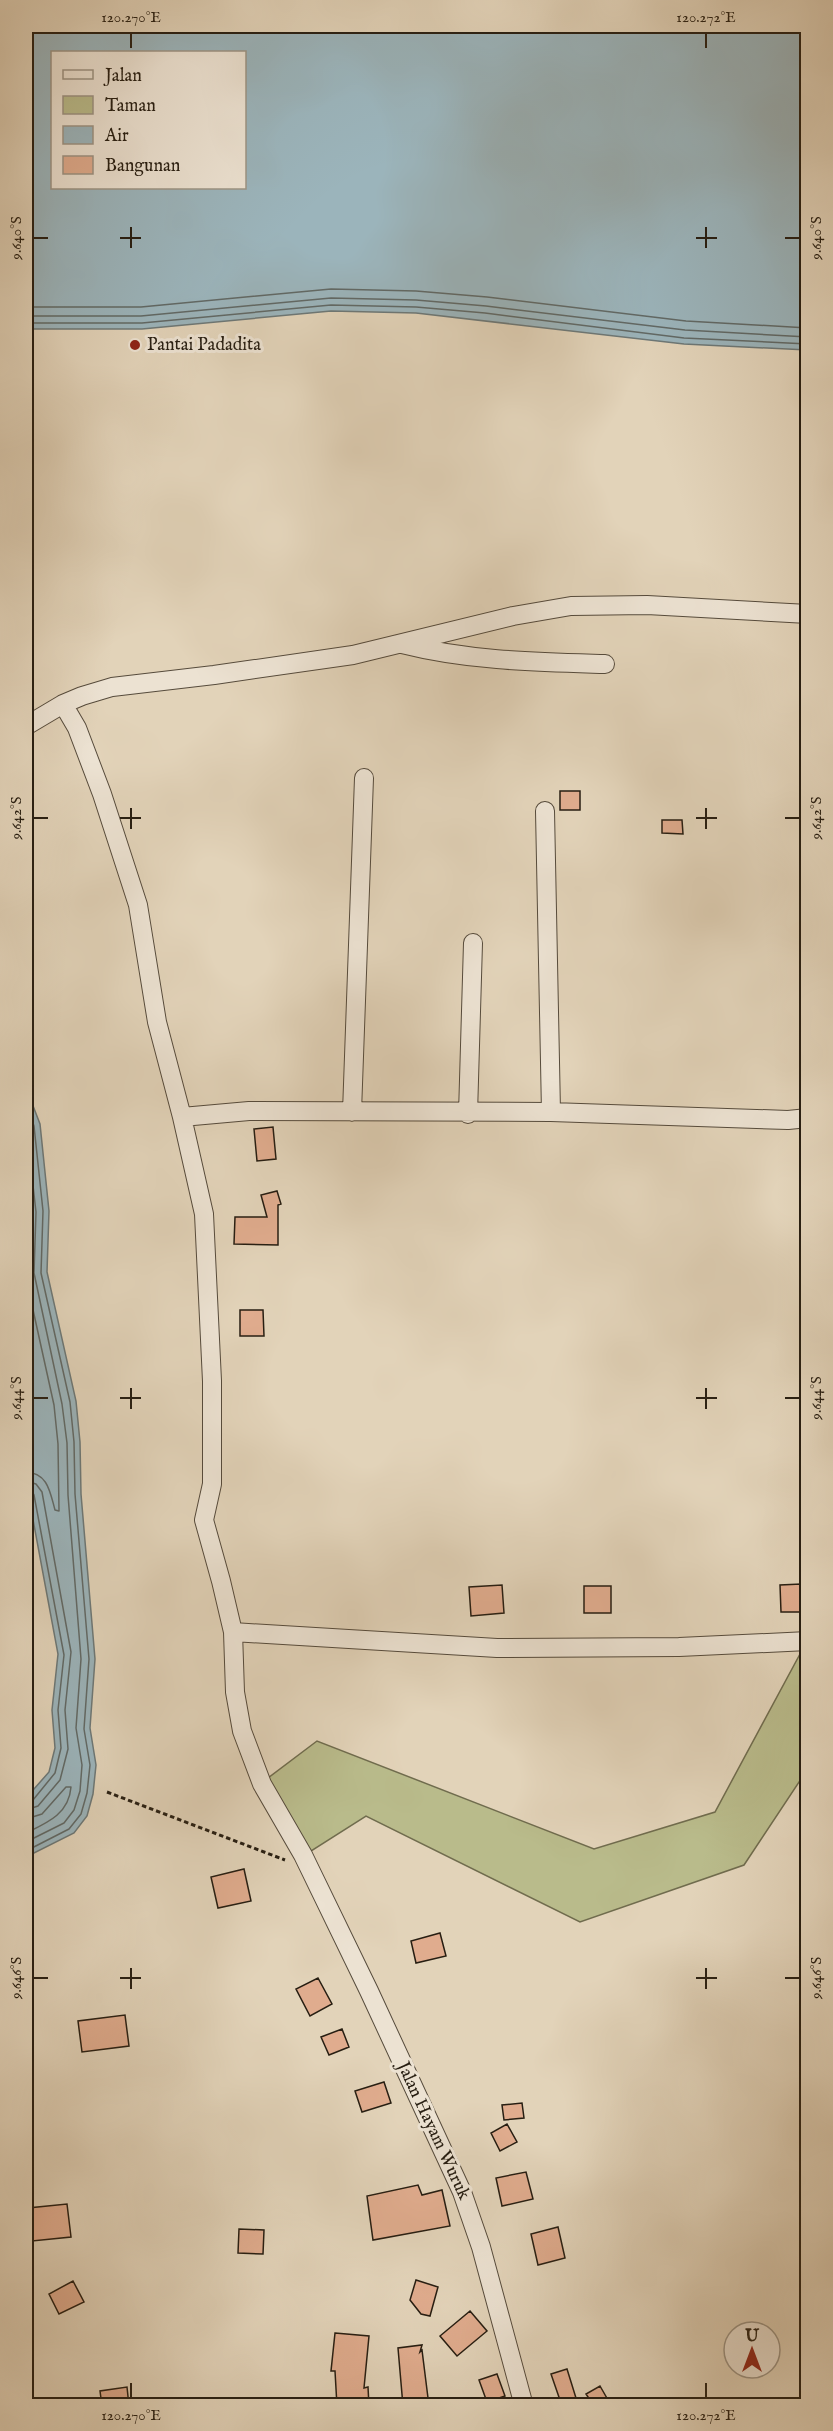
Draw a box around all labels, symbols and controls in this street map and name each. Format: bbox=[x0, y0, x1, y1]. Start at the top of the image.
text: 120.270°E bbox=[101, 8, 161, 27]
text: 120.272°E bbox=[676, 8, 736, 27]
legend bbox=[51, 51, 246, 189]
text: Jalan bbox=[103, 65, 142, 88]
text: Taman bbox=[105, 95, 156, 118]
text: Air bbox=[104, 125, 129, 148]
text: Bangunan bbox=[105, 155, 181, 178]
text: 9.640°S bbox=[7, 216, 26, 261]
text: 9.640°S bbox=[807, 216, 826, 261]
place label: Pantai Padadita bbox=[147, 334, 261, 357]
marker: Pantai Padadita bbox=[128, 338, 142, 352]
text: 9.642°S bbox=[7, 797, 26, 840]
text: 9.642°S bbox=[807, 797, 826, 840]
text: 9.644°S bbox=[7, 1376, 26, 1421]
text: 9.644°S bbox=[807, 1376, 826, 1421]
text: 9.646°S bbox=[7, 1957, 26, 2000]
text: 9.646°S bbox=[807, 1957, 826, 2000]
street label: Jalan Hayam Wuruk bbox=[390, 2056, 475, 2204]
north arrow bbox=[722, 2320, 782, 2380]
text: U bbox=[744, 2327, 759, 2347]
text: 120.270°E bbox=[101, 2406, 161, 2425]
text: 120.272°E bbox=[676, 2406, 736, 2425]

